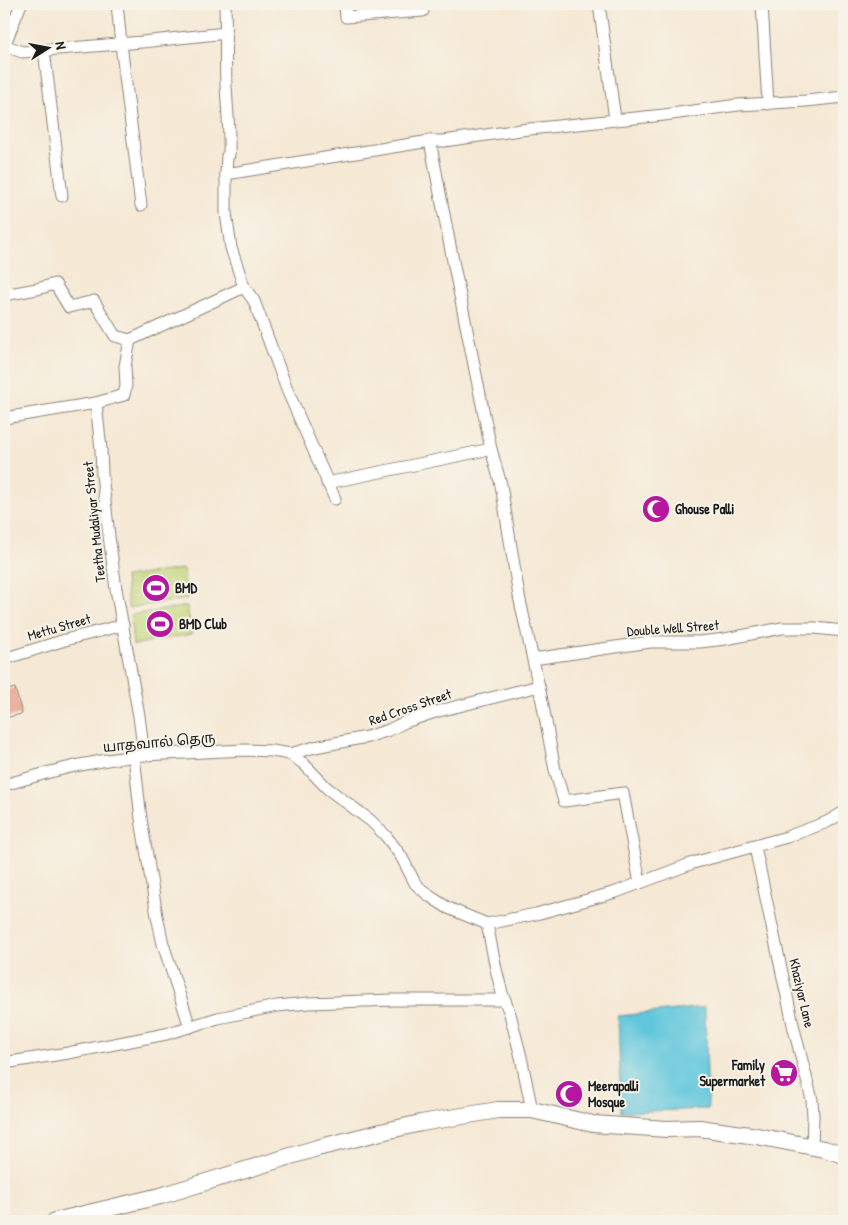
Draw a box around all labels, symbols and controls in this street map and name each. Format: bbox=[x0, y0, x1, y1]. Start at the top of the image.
north arrow bbox=[22, 22, 72, 72]
text: N bbox=[51, 40, 71, 51]
street label: Teetha Mudaliyar Street bbox=[78, 460, 110, 583]
mosque icon: Ghouse Palli bbox=[641, 494, 671, 524]
place label: Ghouse Palli bbox=[675, 499, 734, 518]
sports icon: BMD bbox=[141, 573, 171, 603]
place label: BMD bbox=[175, 578, 197, 597]
street label: Mettu Street bbox=[25, 608, 93, 645]
sports icon: BMD Club bbox=[145, 609, 175, 639]
place label: BMD Club bbox=[179, 614, 227, 633]
street label: Double Well Street bbox=[626, 615, 720, 640]
street label: Red Cross Street bbox=[366, 684, 454, 729]
street label: யாதவால் தெரு bbox=[102, 727, 216, 757]
street label: Khaziyar Lane bbox=[784, 956, 820, 1030]
place label: Family Supermarket bbox=[699, 1055, 766, 1092]
supermarket icon: Family Supermarket bbox=[769, 1058, 799, 1088]
place label: Meerapalli Mosque bbox=[588, 1076, 639, 1113]
mosque icon: Meerapalli Mosque bbox=[554, 1079, 584, 1109]

